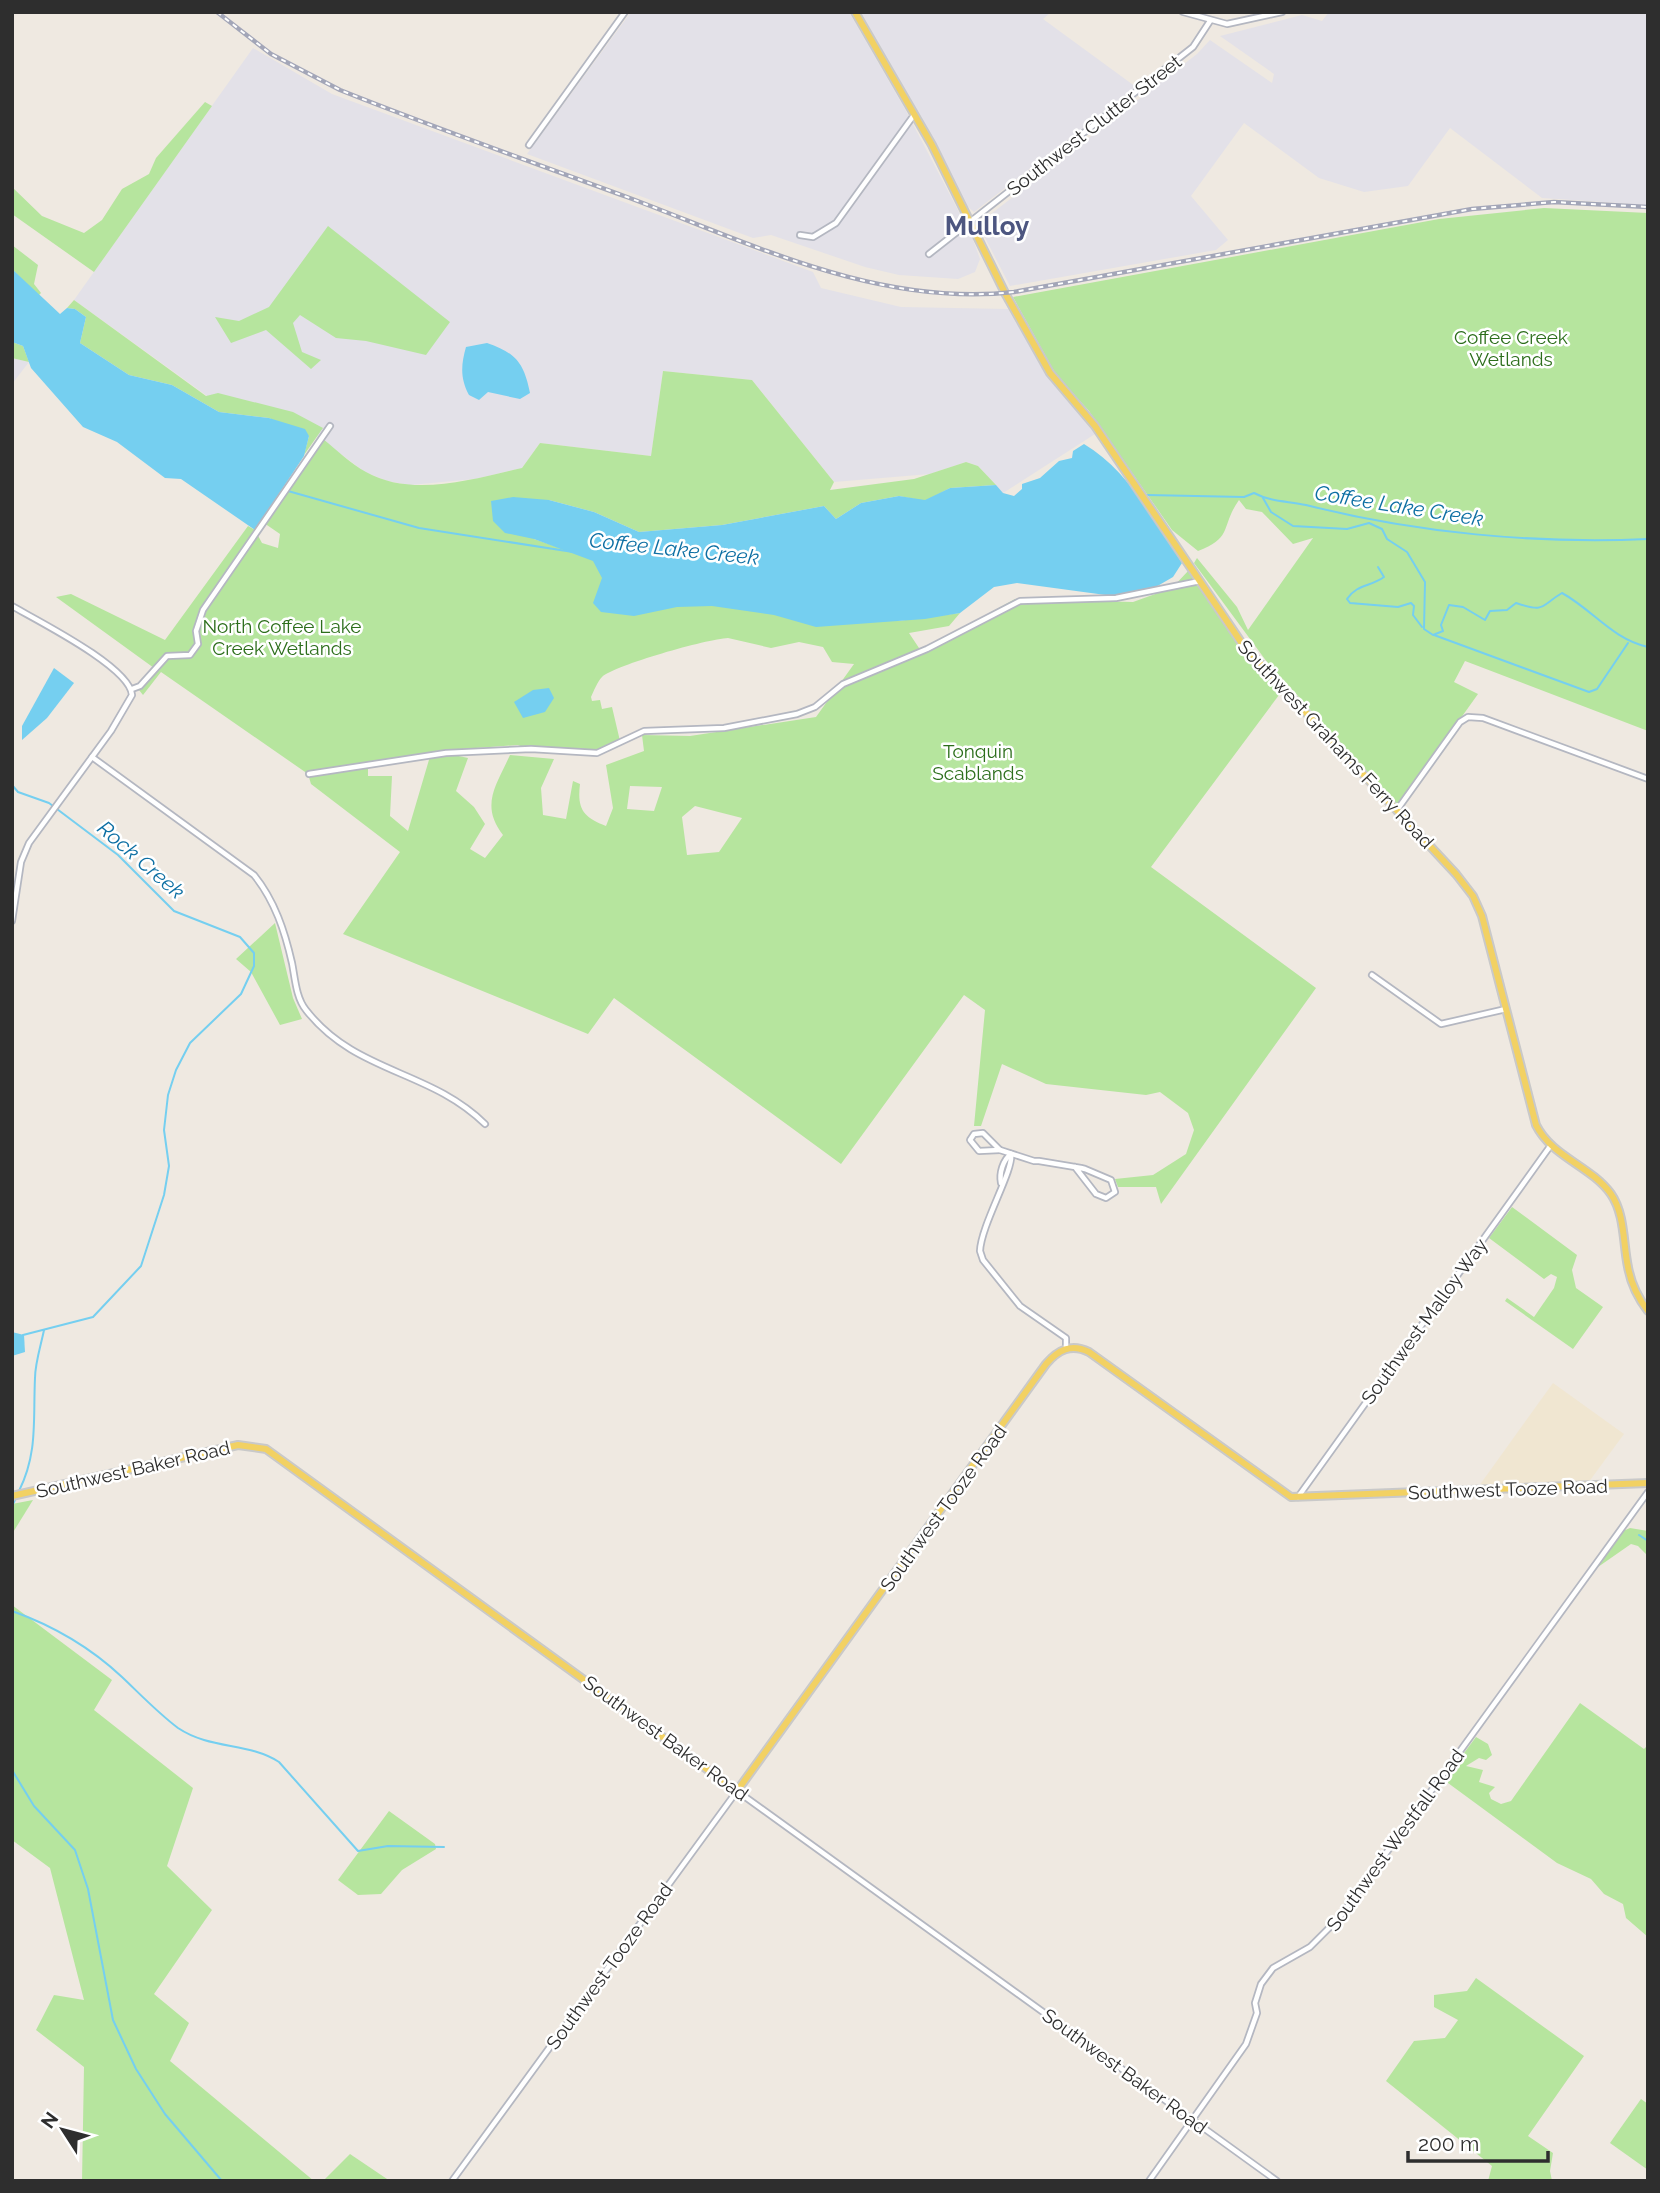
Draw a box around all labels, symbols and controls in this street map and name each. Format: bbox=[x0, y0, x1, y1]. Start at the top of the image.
street label: Southwest Clutter Street bbox=[1003, 50, 1186, 200]
district label: Mulloy bbox=[945, 211, 1029, 241]
park label: Coffee Creek Wetlands bbox=[1454, 326, 1568, 370]
water label: Coffee Lake Creek bbox=[1313, 480, 1485, 531]
water label: Coffee Lake Creek bbox=[588, 527, 760, 570]
park label: North Coffee Lake Creek Wetlands bbox=[203, 615, 362, 659]
street label: Southwest Grahams Ferry Road bbox=[1234, 635, 1438, 853]
park label: Tonquin Scablands bbox=[932, 740, 1024, 784]
water label: Rock Creek bbox=[93, 815, 190, 904]
street label: Southwest Malloy Way bbox=[1357, 1234, 1491, 1408]
street label: Southwest Tooze Road bbox=[875, 1421, 1011, 1595]
street label: Southwest Baker Road bbox=[34, 1436, 232, 1502]
street label: Southwest Tooze Road bbox=[1408, 1475, 1608, 1503]
street label: Southwest Baker Road bbox=[579, 1671, 753, 1805]
street label: Southwest Westfall Road bbox=[1322, 1745, 1468, 1935]
street label: Southwest Tooze Road bbox=[541, 1879, 677, 2053]
street label: Southwest Baker Road bbox=[1038, 2004, 1212, 2138]
north arrow bbox=[28, 2095, 98, 2165]
text: N bbox=[36, 2108, 62, 2132]
scale bar bbox=[1408, 2120, 1548, 2164]
text: 200 m bbox=[1418, 2131, 1479, 2156]

